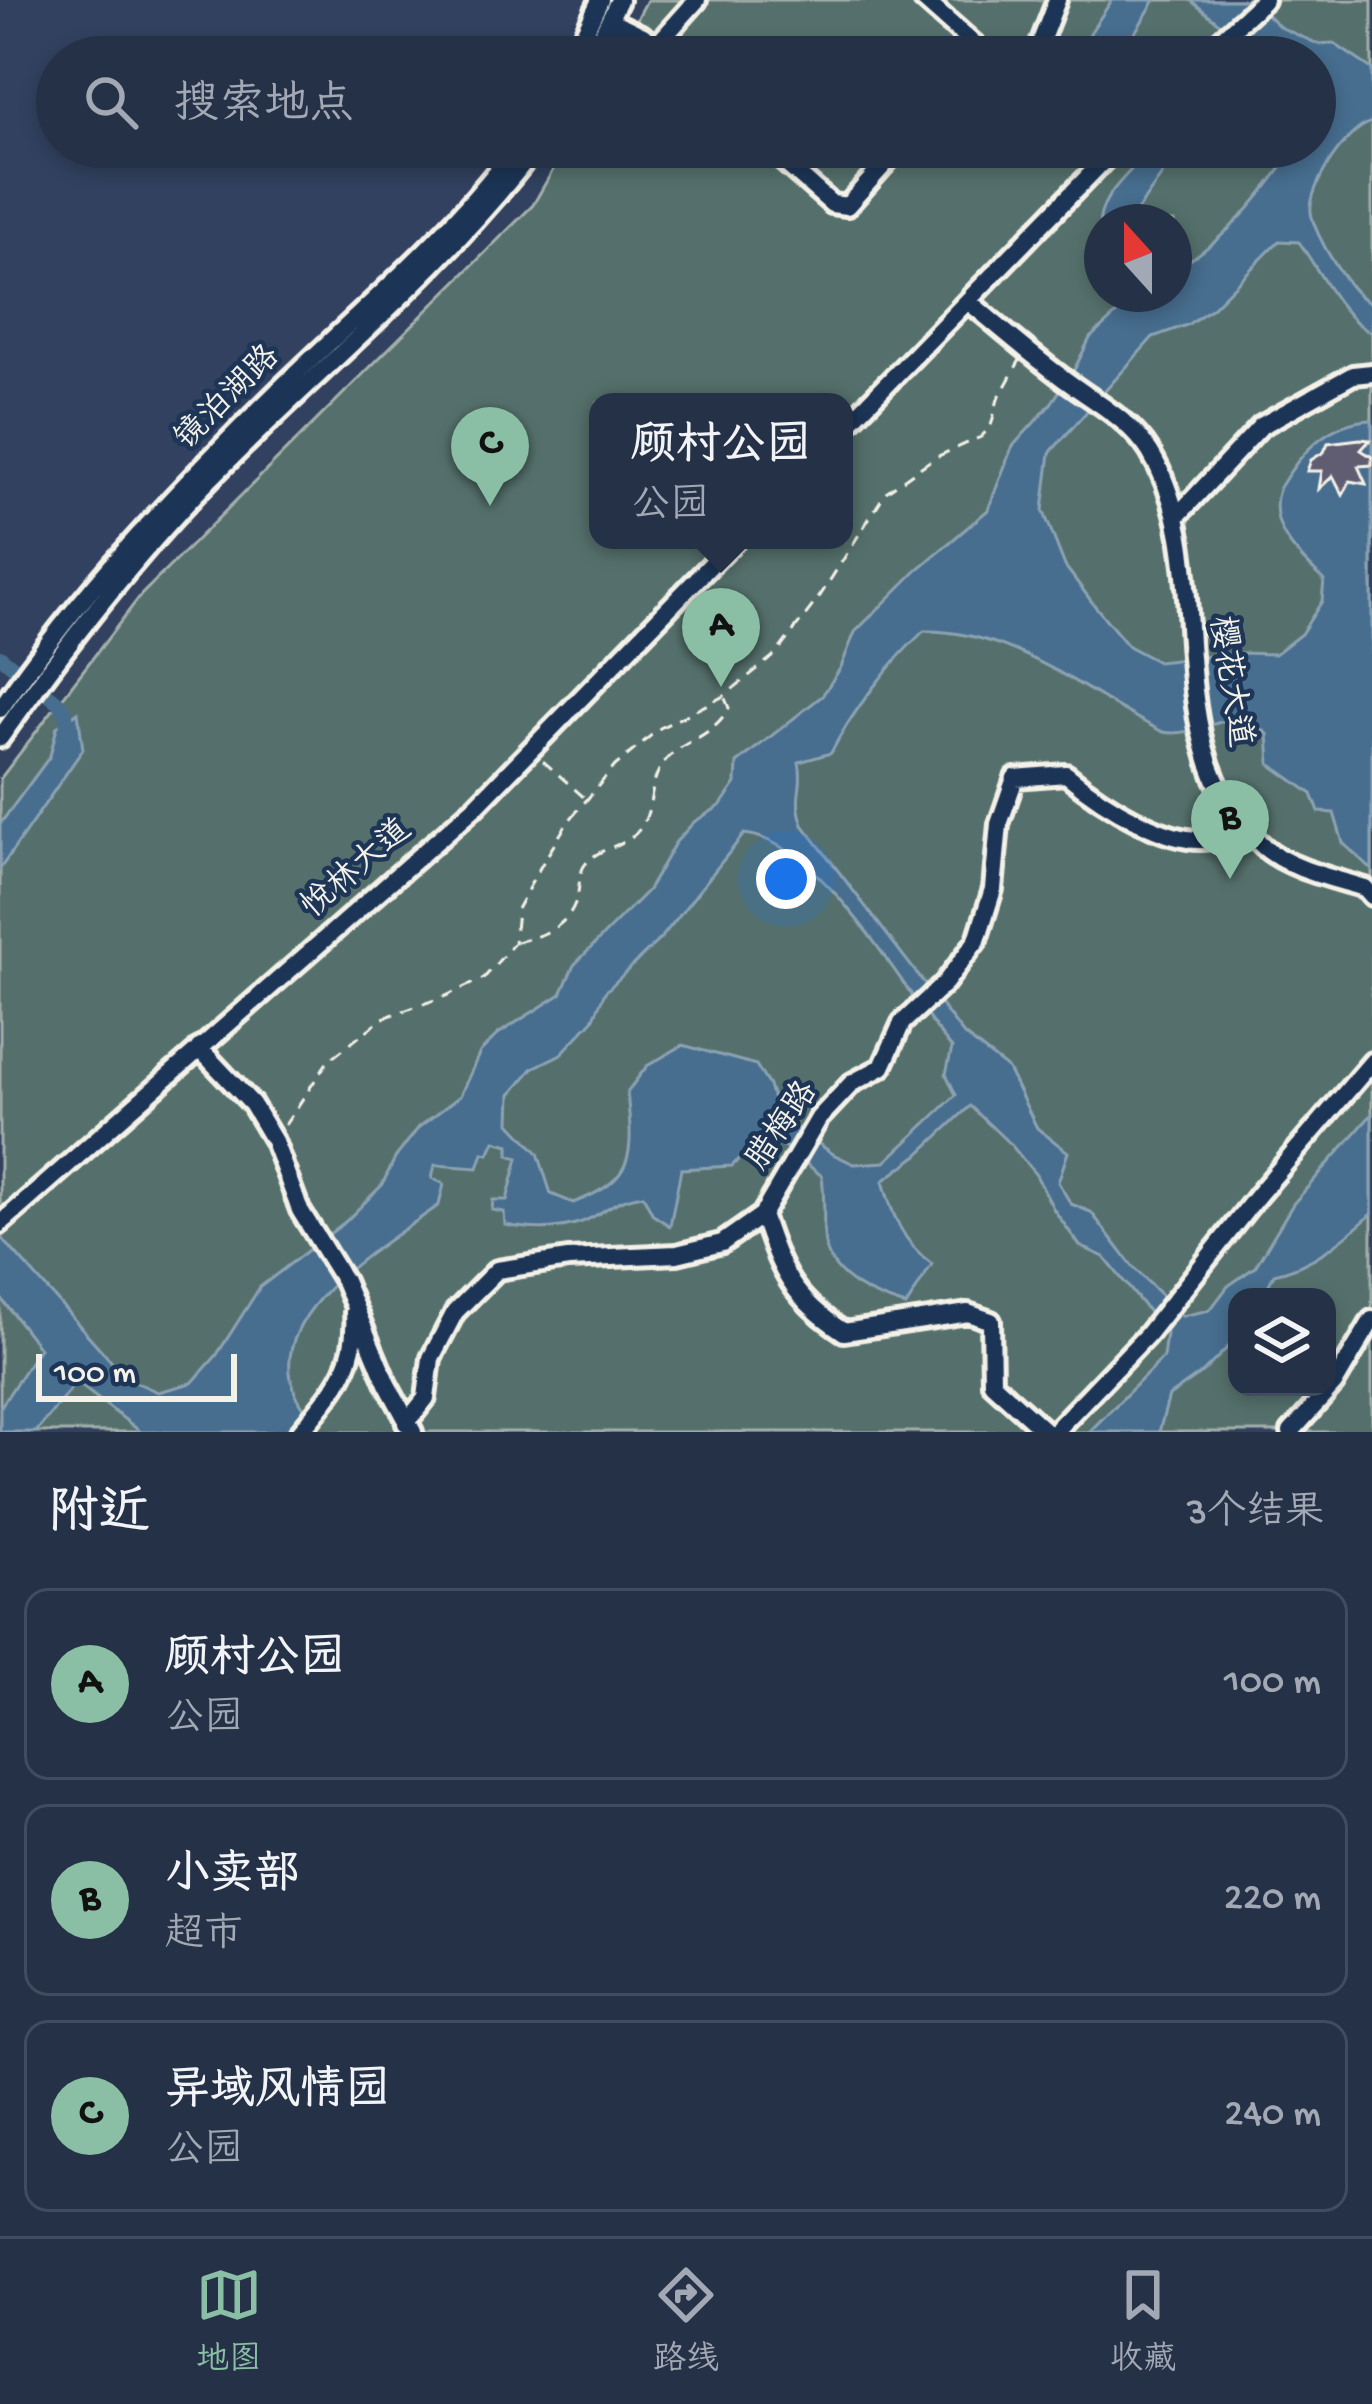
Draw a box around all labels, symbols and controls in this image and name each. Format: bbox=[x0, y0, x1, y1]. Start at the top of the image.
search box bbox=[36, 36, 1336, 168]
icon: search bbox=[78, 69, 144, 135]
text: 搜索地点 bbox=[174, 81, 354, 134]
north arrow bbox=[1084, 204, 1192, 312]
street label: 镜泊湖路 bbox=[167, 337, 289, 459]
popup bbox=[589, 393, 853, 549]
pin: C bbox=[451, 407, 529, 506]
text: 顾村公园 bbox=[631, 422, 811, 475]
text: 公园 bbox=[631, 485, 709, 531]
pin: A bbox=[682, 588, 760, 687]
street label: 樱花大道 bbox=[1199, 614, 1259, 750]
pin: B bbox=[1191, 780, 1269, 879]
street label: 悦林大道 bbox=[294, 811, 420, 928]
your location bbox=[756, 849, 816, 909]
street label: 腊梅路 bbox=[738, 1074, 827, 1179]
map controls bbox=[1228, 1288, 1336, 1396]
button: layers bbox=[1228, 1288, 1336, 1396]
scale bar bbox=[36, 1348, 237, 1401]
text: 100 m bbox=[54, 1356, 136, 1394]
text: 附近 bbox=[48, 1487, 150, 1547]
text: 3个结果 bbox=[1187, 1492, 1324, 1538]
text: 顾村公园 bbox=[165, 1635, 345, 1688]
text: A bbox=[78, 1661, 102, 1707]
text: 100 m bbox=[1224, 1661, 1321, 1707]
text: 公园 bbox=[165, 1698, 243, 1744]
text: 小卖部 bbox=[165, 1851, 300, 1904]
text: B bbox=[80, 1877, 100, 1923]
text: 220 m bbox=[1224, 1877, 1321, 1923]
text: 超市 bbox=[165, 1914, 243, 1960]
text: 异域风情园 bbox=[165, 2067, 390, 2120]
text: C bbox=[79, 2093, 101, 2139]
text: 240 m bbox=[1224, 2093, 1321, 2139]
text: 公园 bbox=[165, 2130, 243, 2176]
tab: 地图 bbox=[196, 2262, 262, 2381]
tab: 路线 bbox=[653, 2262, 719, 2381]
tab: 收藏 bbox=[1110, 2262, 1176, 2381]

